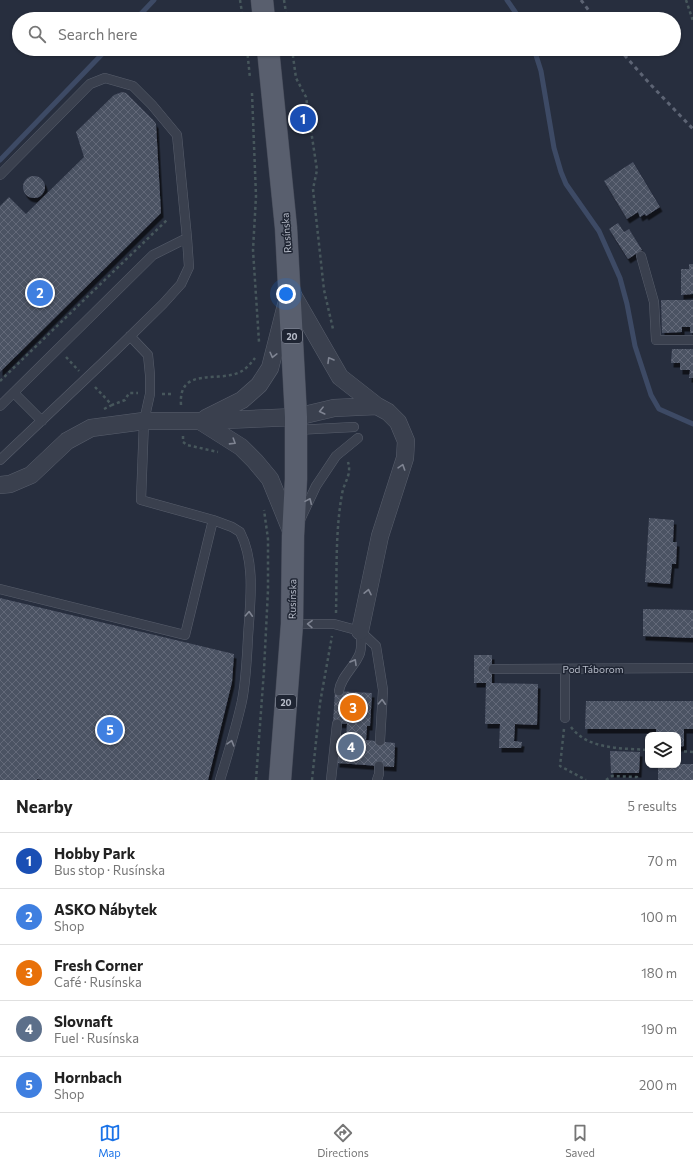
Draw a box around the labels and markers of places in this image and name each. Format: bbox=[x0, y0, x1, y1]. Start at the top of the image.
pin: 1 bbox=[290, 104, 316, 134]
pin: 2 bbox=[27, 278, 53, 308]
pin: 3 bbox=[340, 693, 366, 723]
pin: 5 bbox=[97, 715, 123, 745]
pin: 4 bbox=[338, 732, 364, 762]

